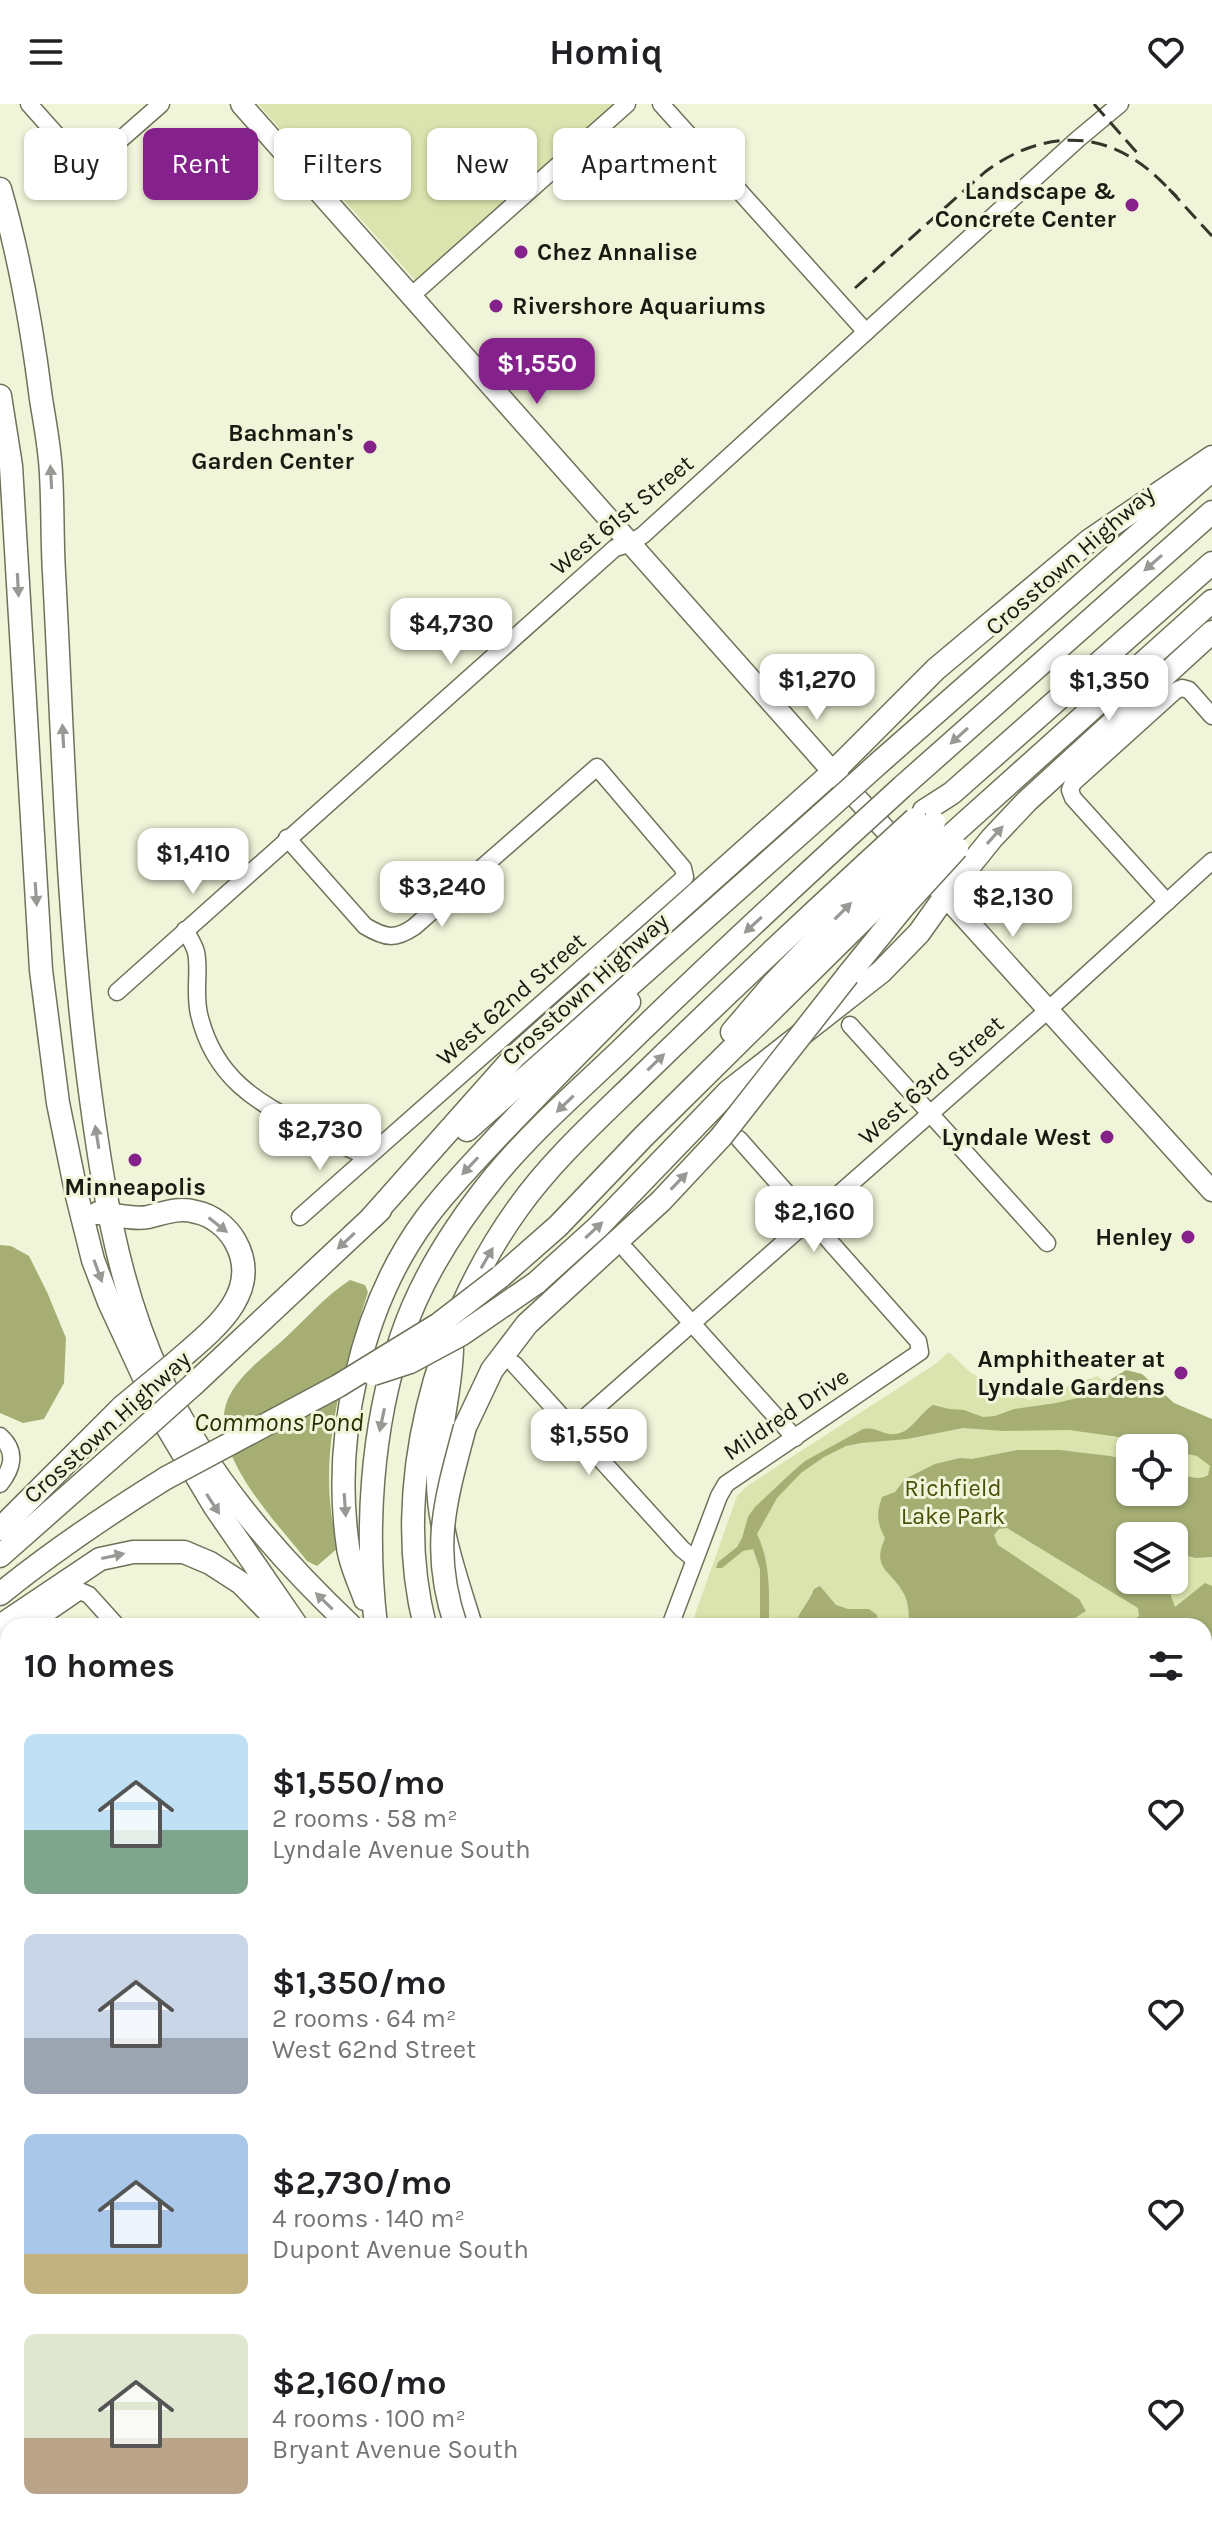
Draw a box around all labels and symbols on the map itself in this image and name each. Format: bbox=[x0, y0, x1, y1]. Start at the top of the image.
place label: Landscape & Concrete Center bbox=[935, 177, 1117, 233]
marker: Landscape & Concrete Center bbox=[1123, 196, 1141, 214]
place label: Chez Annalise bbox=[537, 238, 697, 266]
marker: Chez Annalise bbox=[512, 243, 530, 261]
place label: Rivershore Aquariums bbox=[512, 292, 766, 320]
marker: Rivershore Aquariums bbox=[487, 297, 505, 315]
pin: $1,550 bbox=[472, 338, 602, 406]
place label: Bachman's Garden Center bbox=[191, 419, 355, 475]
marker: Bachman's Garden Center bbox=[361, 438, 379, 456]
street label: West 61st Street bbox=[545, 449, 699, 581]
one-way arrow bbox=[44, 464, 57, 489]
street label: Crosstown Highway bbox=[980, 479, 1160, 641]
one-way arrow bbox=[1144, 554, 1163, 572]
one-way arrow bbox=[12, 573, 25, 598]
pin: $4,730 bbox=[386, 598, 516, 666]
pin: $1,270 bbox=[752, 654, 882, 722]
pin: $1,350 bbox=[1044, 655, 1174, 723]
one-way arrow bbox=[56, 723, 69, 748]
one-way arrow bbox=[949, 727, 969, 744]
one-way arrow bbox=[986, 826, 1003, 846]
pin: $1,410 bbox=[128, 828, 258, 896]
pin: $3,240 bbox=[377, 861, 507, 929]
pin: $2,130 bbox=[948, 871, 1078, 939]
one-way arrow bbox=[30, 882, 43, 907]
one-way arrow bbox=[833, 902, 852, 921]
street label: Crosstown Highway bbox=[496, 907, 674, 1071]
one-way arrow bbox=[743, 915, 762, 933]
street label: West 62nd Street bbox=[431, 927, 591, 1071]
street label: West 63rd Street bbox=[853, 1009, 1009, 1151]
one-way arrow bbox=[646, 1053, 665, 1072]
one-way arrow bbox=[556, 1095, 575, 1113]
pin: $2,730 bbox=[255, 1104, 385, 1172]
place label: Lyndale West bbox=[941, 1123, 1091, 1151]
one-way arrow bbox=[90, 1124, 103, 1149]
marker: Lyndale West bbox=[1098, 1128, 1116, 1146]
marker: Minneapolis bbox=[126, 1151, 144, 1169]
one-way arrow bbox=[462, 1156, 480, 1175]
one-way arrow bbox=[670, 1172, 688, 1191]
place label: Minneapolis bbox=[64, 1173, 206, 1201]
pin: $2,160 bbox=[749, 1186, 879, 1254]
one-way arrow bbox=[208, 1216, 229, 1233]
one-way arrow bbox=[584, 1222, 603, 1240]
place label: Henley bbox=[1095, 1223, 1172, 1251]
marker: Henley bbox=[1179, 1228, 1197, 1246]
one-way arrow bbox=[337, 1232, 356, 1250]
one-way arrow bbox=[480, 1247, 494, 1269]
one-way arrow bbox=[92, 1259, 104, 1283]
street label: Crosstown Highway bbox=[18, 1345, 196, 1509]
place label: Amphitheater at Lyndale Gardens bbox=[977, 1345, 1165, 1401]
street label: Mildred Drive bbox=[718, 1362, 854, 1466]
marker: Amphitheater at Lyndale Gardens bbox=[1172, 1364, 1190, 1382]
water label: Commons Pond bbox=[194, 1407, 364, 1438]
one-way arrow bbox=[375, 1408, 388, 1433]
pin: $1,550 bbox=[524, 1409, 654, 1477]
park label: Richfield Lake Park bbox=[901, 1474, 1005, 1530]
one-way arrow bbox=[205, 1493, 220, 1514]
one-way arrow bbox=[339, 1493, 352, 1518]
one-way arrow bbox=[101, 1549, 126, 1562]
one-way arrow bbox=[315, 1592, 334, 1610]

